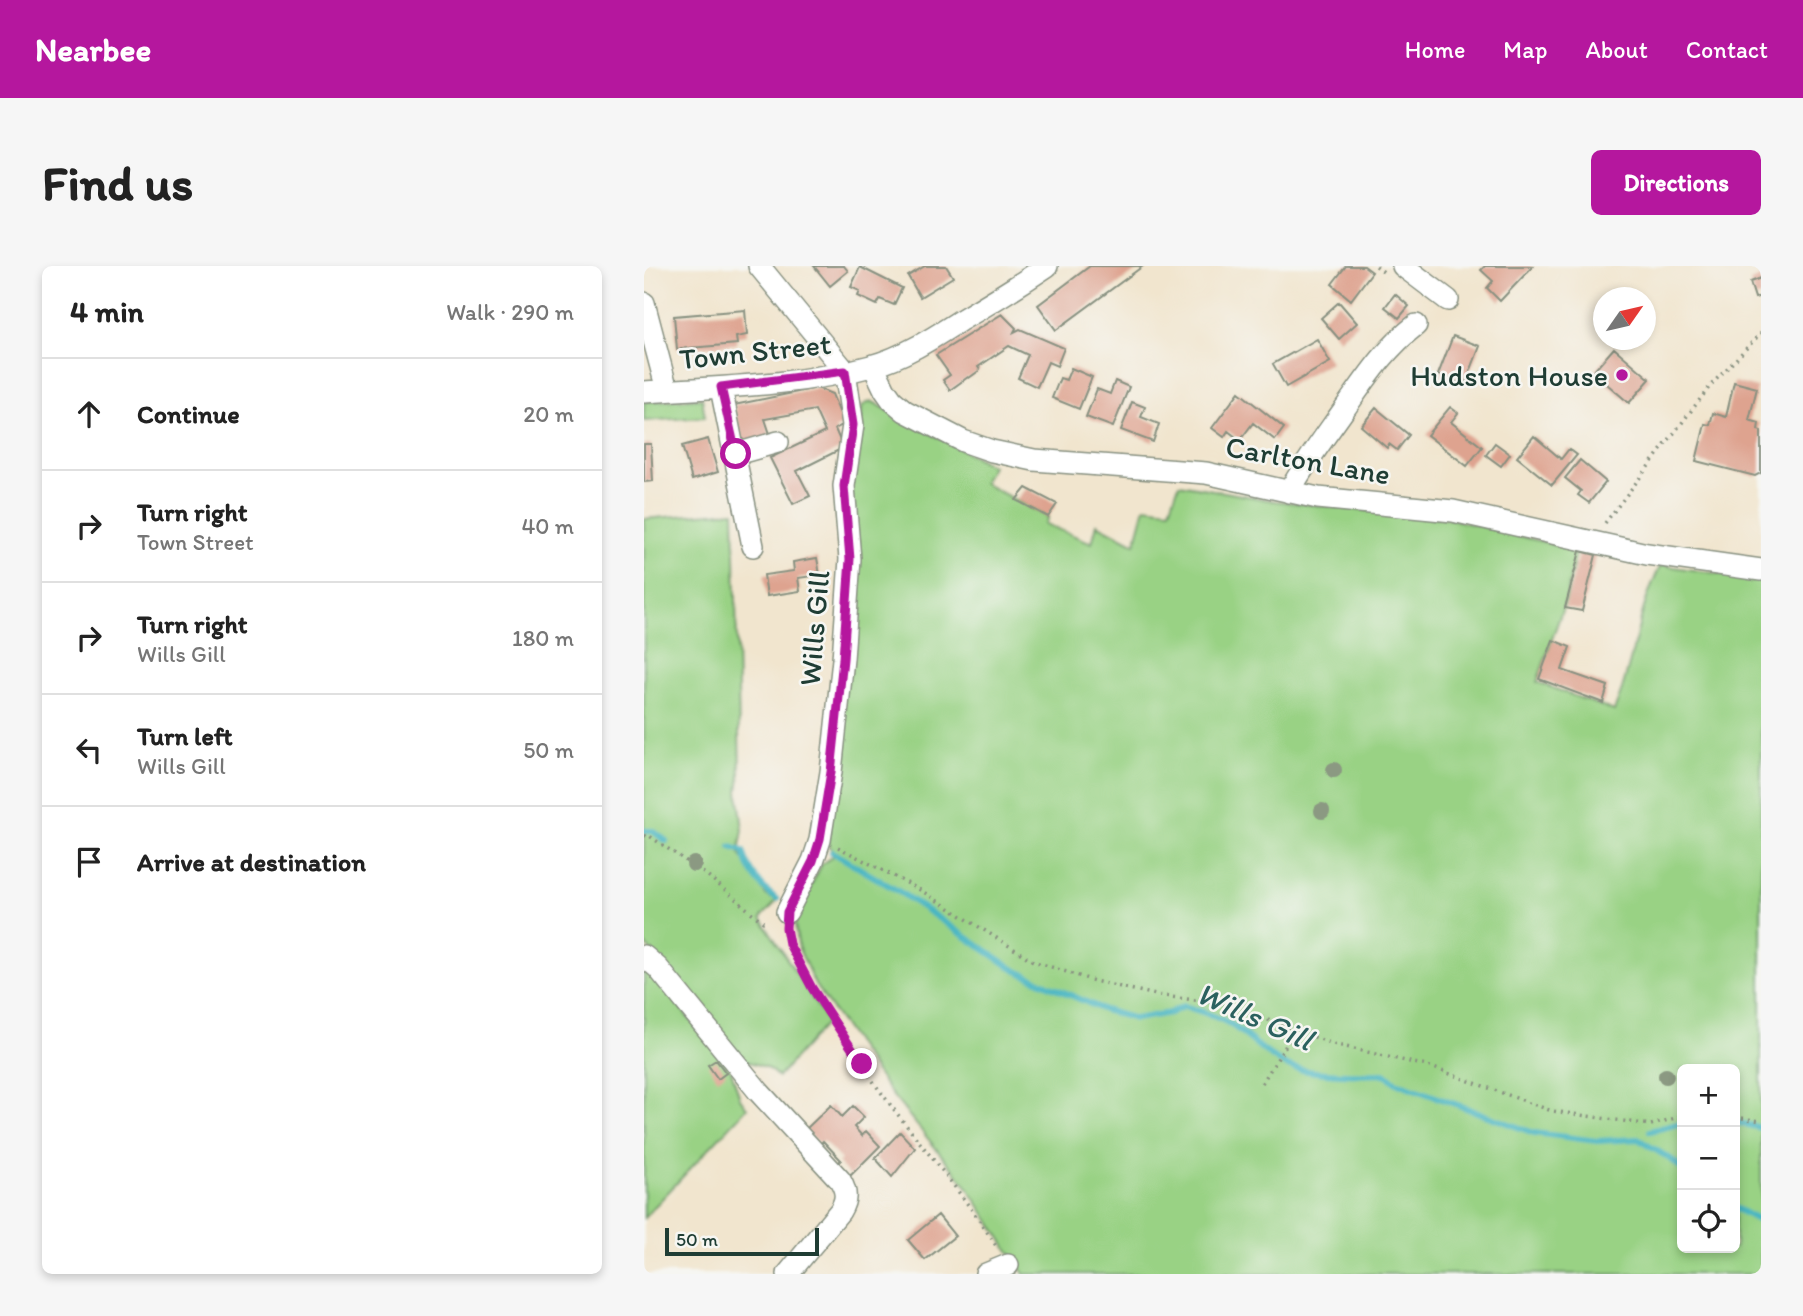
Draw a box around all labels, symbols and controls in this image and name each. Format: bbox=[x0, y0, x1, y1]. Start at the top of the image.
text: Nearbee bbox=[35, 30, 151, 69]
text: Home bbox=[1405, 35, 1465, 64]
text: Map bbox=[1503, 35, 1547, 64]
text: About bbox=[1585, 35, 1648, 64]
text: Contact bbox=[1686, 35, 1768, 64]
button: Directions bbox=[1591, 150, 1761, 215]
text: Find us bbox=[42, 153, 193, 212]
north arrow bbox=[1593, 287, 1656, 350]
text: 4 min bbox=[70, 293, 144, 330]
text: Walk · 290 m bbox=[446, 298, 574, 326]
street label: Town Street bbox=[677, 325, 833, 377]
place label: Hudston House bbox=[1410, 357, 1608, 394]
marker: Hudston House bbox=[1614, 367, 1630, 383]
icon: ahead bbox=[70, 395, 108, 433]
text: Continue bbox=[137, 398, 240, 430]
text: 20 m bbox=[523, 400, 574, 428]
street label: Carlton Lane bbox=[1223, 427, 1393, 493]
route start bbox=[720, 438, 751, 469]
text: Turn right bbox=[137, 496, 248, 528]
icon: right bbox=[70, 507, 108, 545]
text: 40 m bbox=[521, 512, 574, 540]
text: Town Street bbox=[137, 528, 254, 556]
street label: Wills Gill bbox=[791, 568, 838, 687]
text: Turn right bbox=[137, 608, 248, 640]
icon: right bbox=[70, 619, 108, 657]
text: 180 m bbox=[512, 624, 574, 652]
text: Wills Gill bbox=[137, 640, 226, 668]
text: Turn left bbox=[137, 720, 233, 752]
icon: left bbox=[70, 731, 108, 769]
text: 50 m bbox=[523, 736, 574, 764]
text: Wills Gill bbox=[137, 752, 226, 780]
icon: arrive bbox=[70, 843, 108, 881]
text: Arrive at destination bbox=[137, 846, 366, 878]
water label: Wills Gill bbox=[1191, 973, 1321, 1059]
route end bbox=[846, 1048, 877, 1079]
map controls bbox=[1677, 1064, 1740, 1253]
button: + bbox=[1677, 1064, 1740, 1127]
button: − bbox=[1677, 1127, 1740, 1190]
button: locate bbox=[1677, 1190, 1740, 1253]
scale bar bbox=[665, 1225, 819, 1257]
text: 50 m bbox=[676, 1228, 718, 1251]

